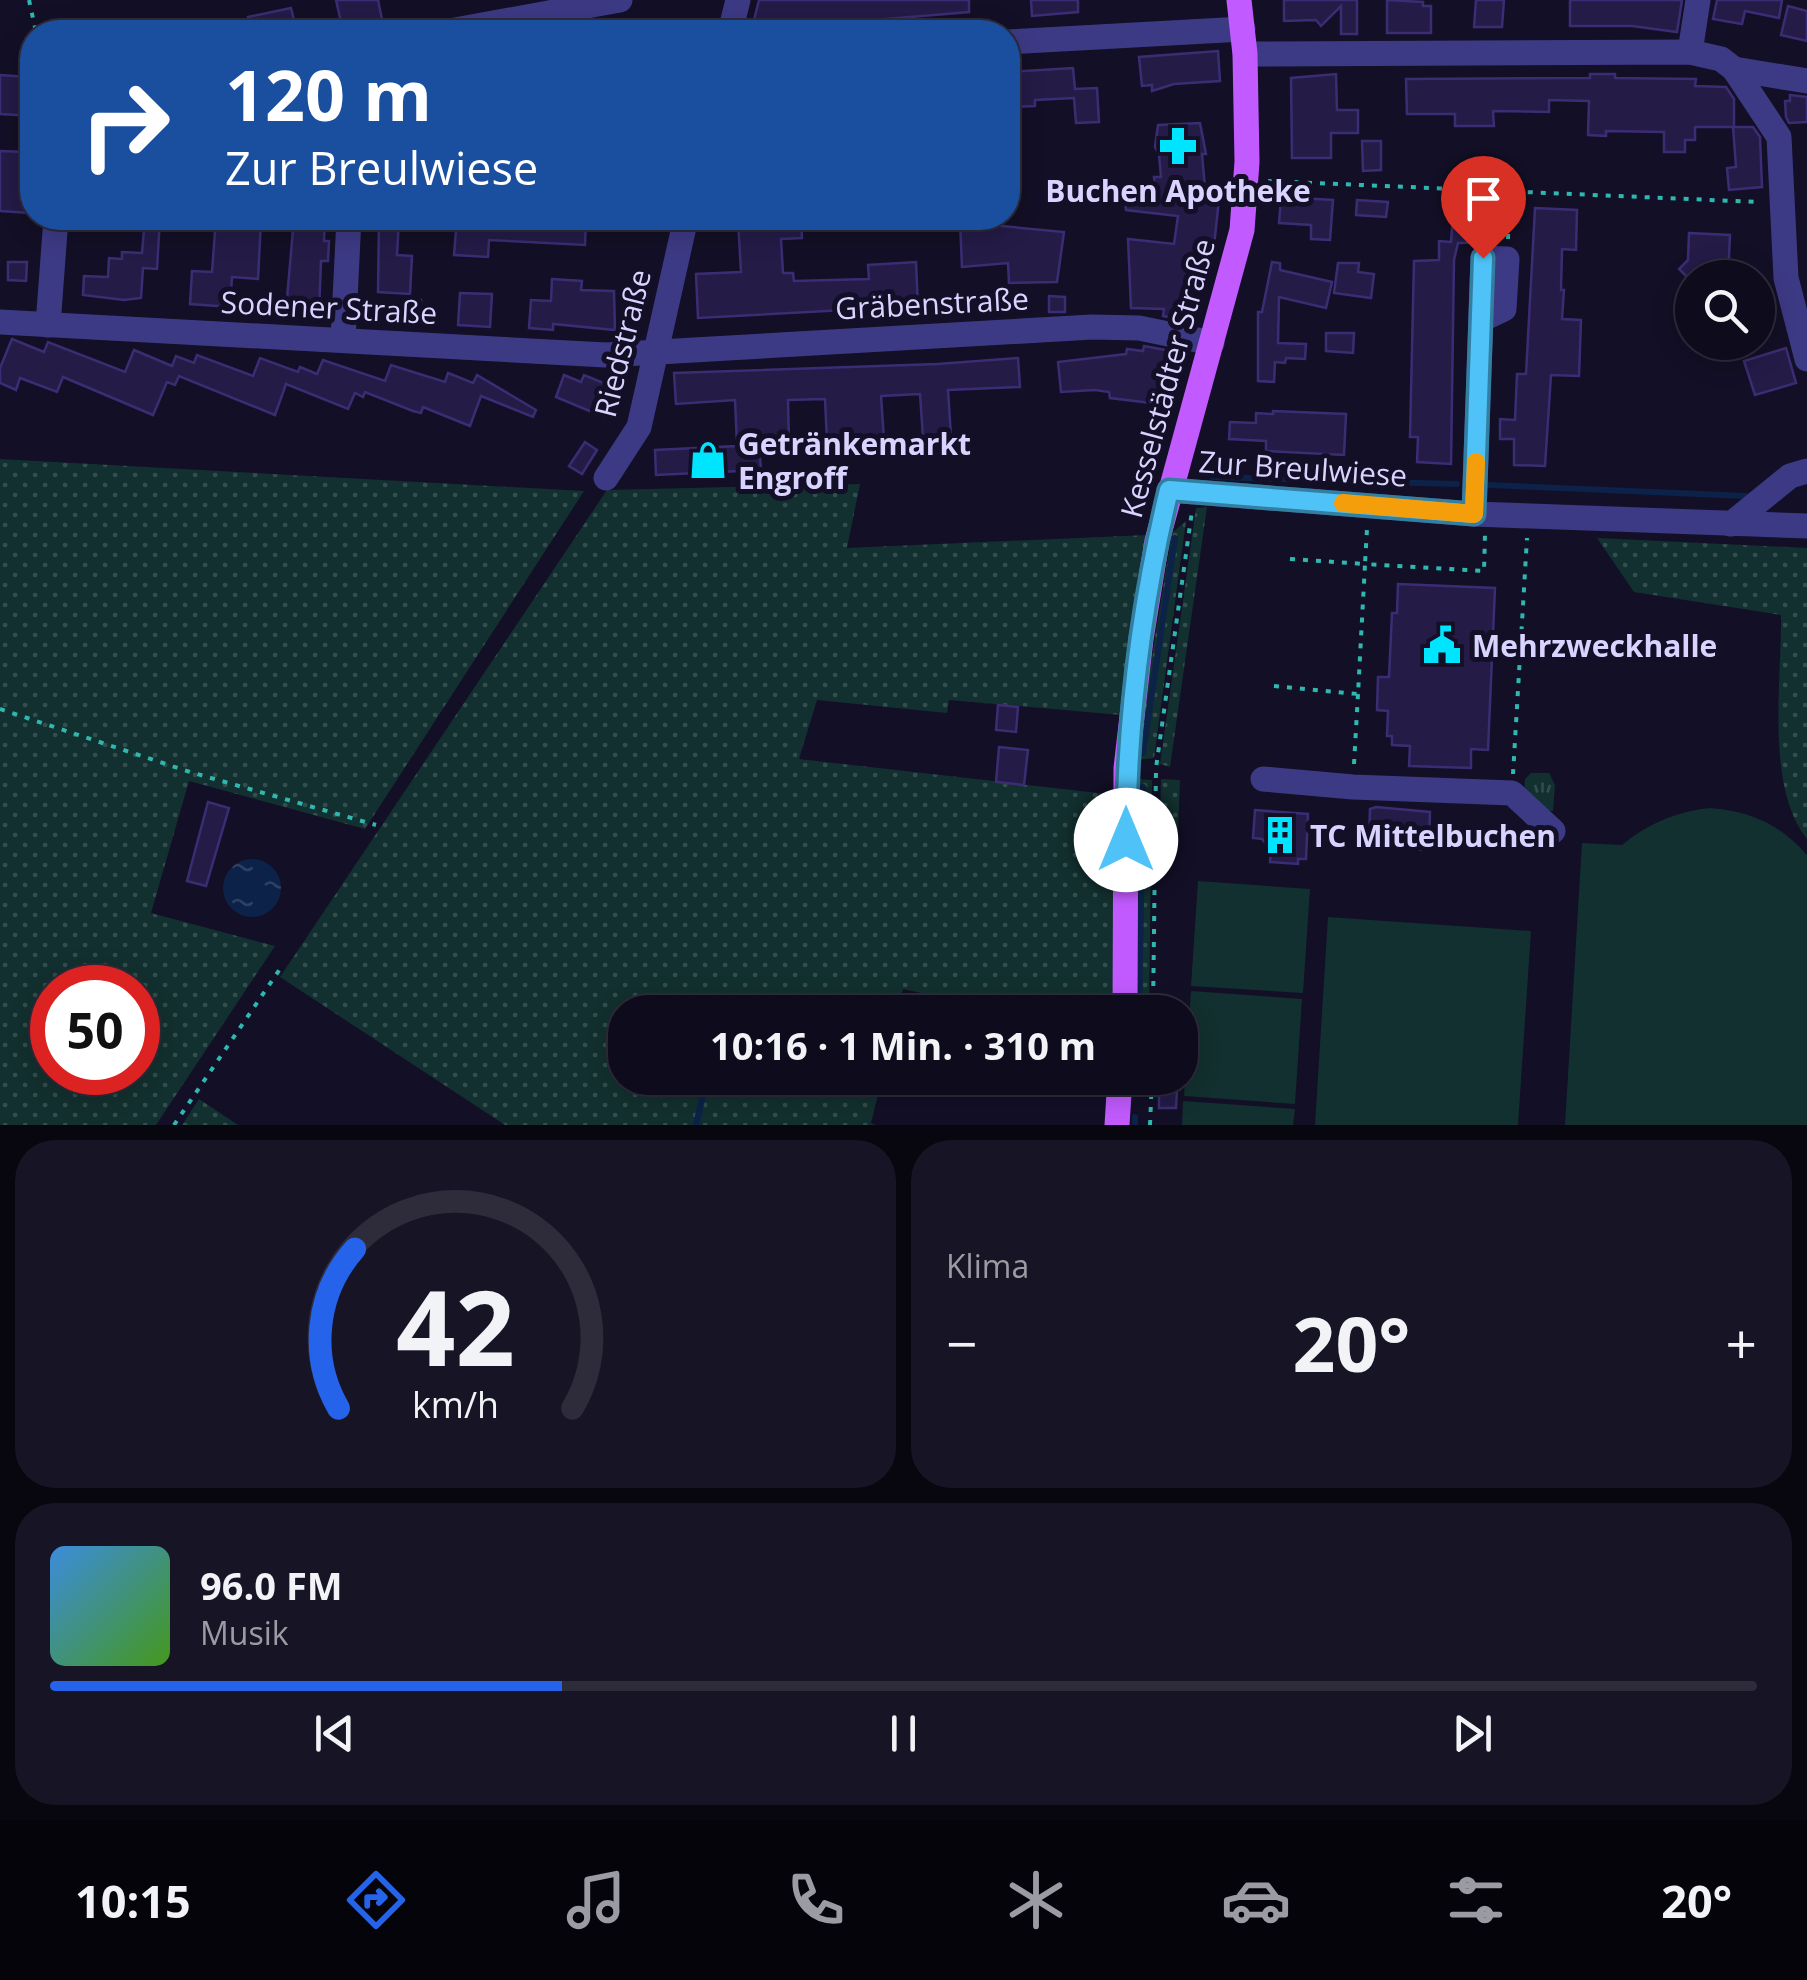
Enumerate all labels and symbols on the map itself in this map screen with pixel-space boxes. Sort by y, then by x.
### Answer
pharmacy icon: Buchen Apotheke [1157,125,1199,167]
pin [1441,156,1526,259]
place label: Buchen Apotheke [1045,170,1311,211]
street label: Kesselstädter Straße [1110,234,1224,522]
street label: Riedstraße [584,265,660,421]
street label: Gräbenstraße [834,277,1030,329]
street label: Sodener Straße [220,281,438,333]
place label: Getränkemarkt Engroff [738,423,971,498]
shop icon: Getränkemarkt Engroff [687,439,729,481]
street label: Zur Breulwiese [1197,440,1409,496]
public building icon: Mehrzweckhalle [1421,624,1463,666]
place label: Mehrzweckhalle [1472,625,1717,666]
position arrow [1074,788,1178,892]
building icon: TC Mittelbuchen [1259,814,1301,856]
place label: TC Mittelbuchen [1310,815,1556,856]
speed limit sign: 50 [30,965,160,1095]

